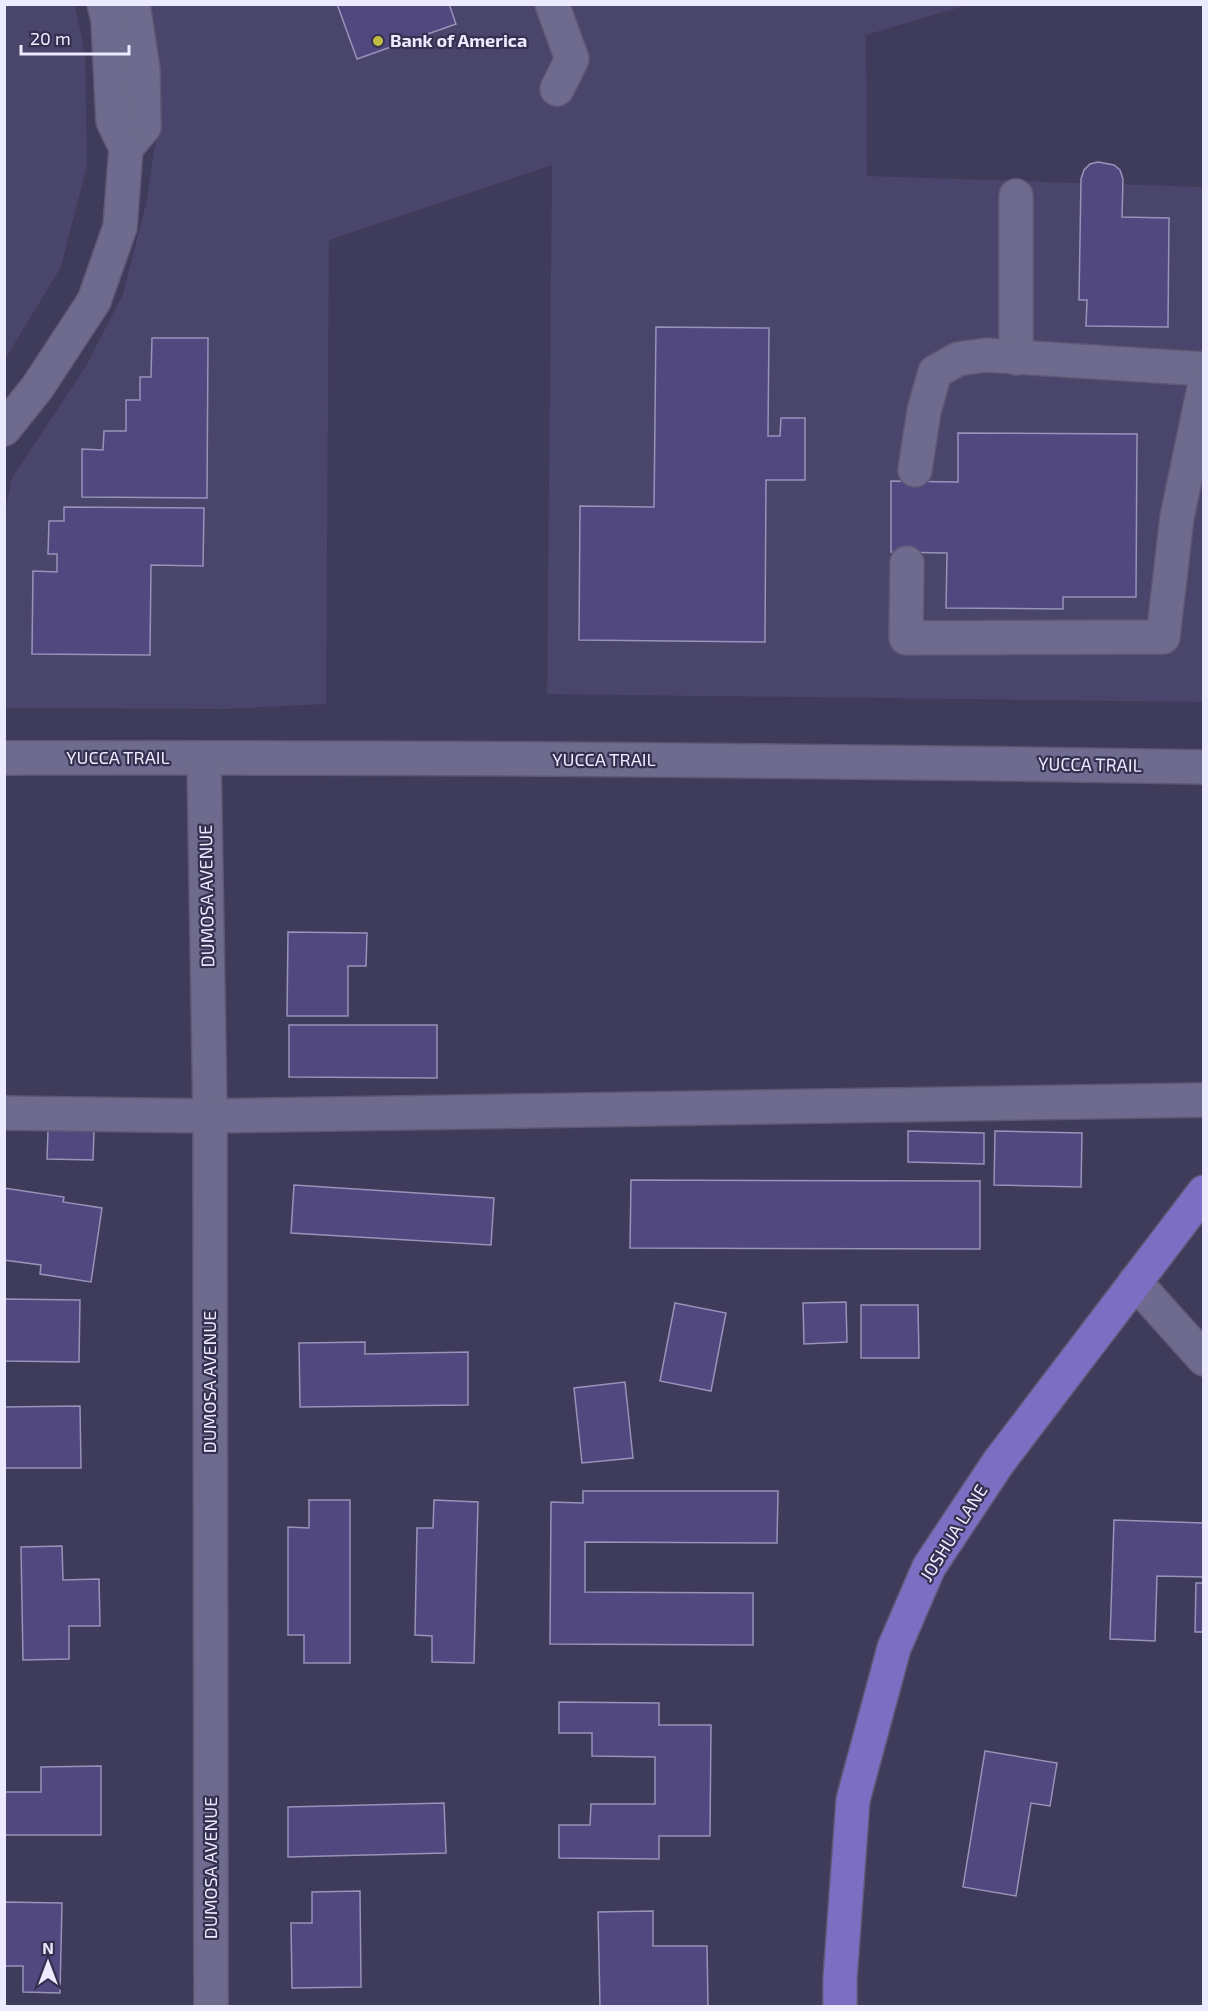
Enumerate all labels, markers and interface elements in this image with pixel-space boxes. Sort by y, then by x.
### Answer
scale bar [21,18,129,56]
text: 20 m [30,27,71,49]
place label: Bank of America [390,29,527,51]
marker: Bank of America [371,34,385,48]
street label: YUCCA TRAIL [66,746,170,768]
street label: YUCCA TRAIL [552,748,656,770]
street label: YUCCA TRAIL [1038,752,1142,776]
street label: DUMOSA AVENUE [194,825,218,967]
street label: DUMOSA AVENUE [198,1311,220,1453]
street label: JOSHUA LANE [915,1480,992,1585]
street label: DUMOSA AVENUE [199,1797,221,1939]
north arrow [18,1933,78,1993]
text: N [42,1938,54,1957]

